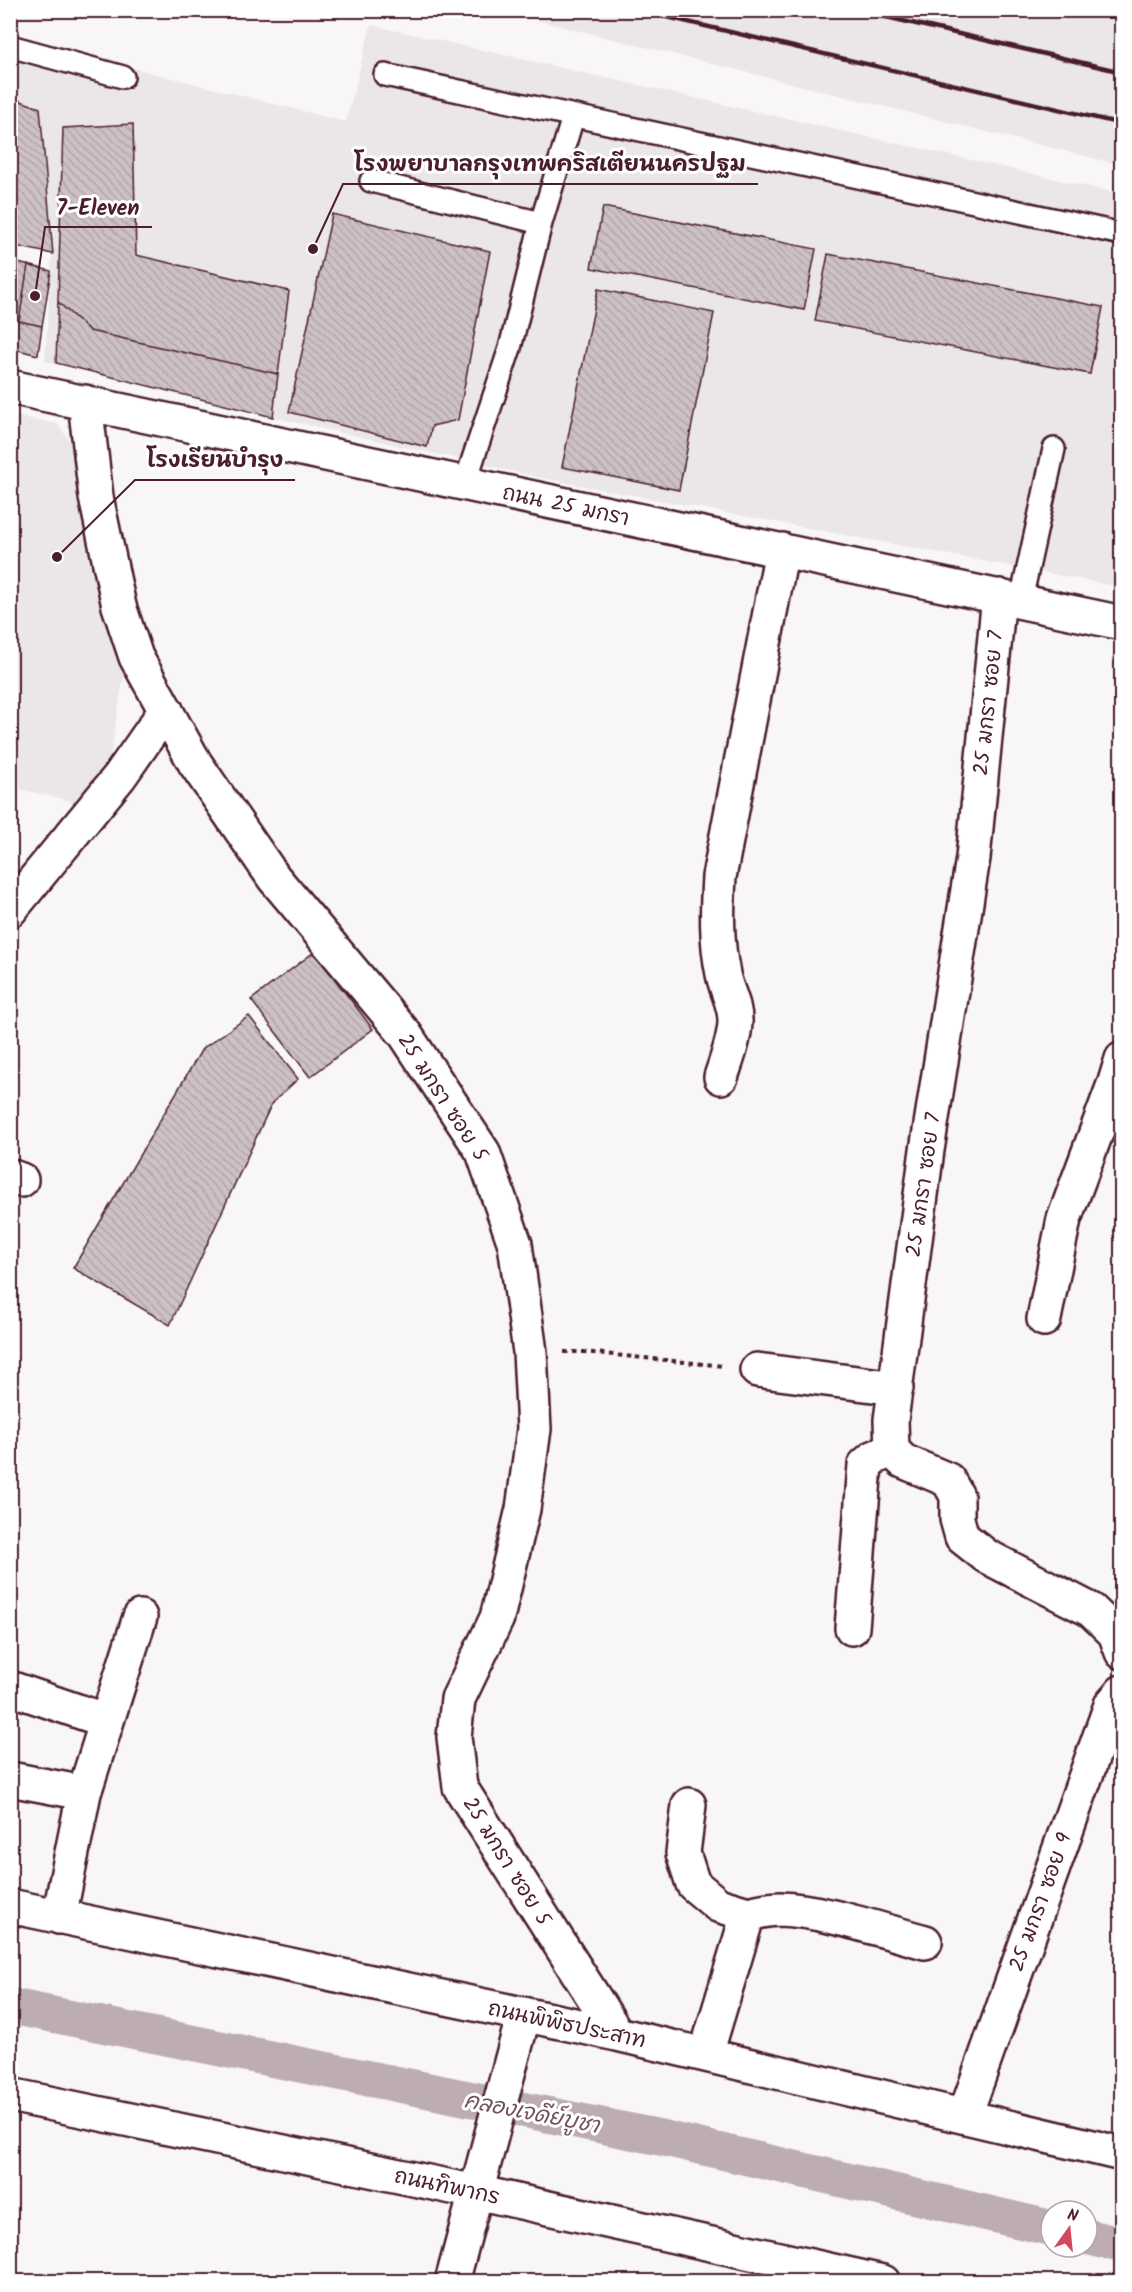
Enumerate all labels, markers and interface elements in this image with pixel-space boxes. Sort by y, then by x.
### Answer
callout: โรงพยาบาลกรุงเทพคริสเตียนนครปฐม [343,144,758,184]
text: โรงพยาบาลกรุงเทพคริสเตียนนครปฐม [353,148,746,183]
callout: 7-Eleven [45,187,152,227]
text: 7-Eleven [57,192,139,227]
callout: โรงเรียนบำรุง [135,440,295,480]
text: โรงเรียนบำรุง [146,444,283,479]
street label: ถนน 25 มกรา [499,477,632,536]
street label: 25 มกรา ซอย 7 [965,628,1014,777]
street label: 25 มกรา ซอย 5 [388,1027,496,1170]
street label: 25 มกรา ซอย 7 [898,1110,951,1259]
street label: 25 มกรา ซอย 5 [453,1791,560,1934]
street label: 25 มกรา ซอย 9 [1001,1828,1082,1977]
street label: ถนนพิพิธประสาท [485,1993,649,2058]
water label: คลองเจดีย์บูชา [461,2084,603,2145]
street label: ถนนทิพากร [391,2160,502,2215]
north arrow [1039,2199,1099,2259]
text: N [1064,2203,1081,2229]

